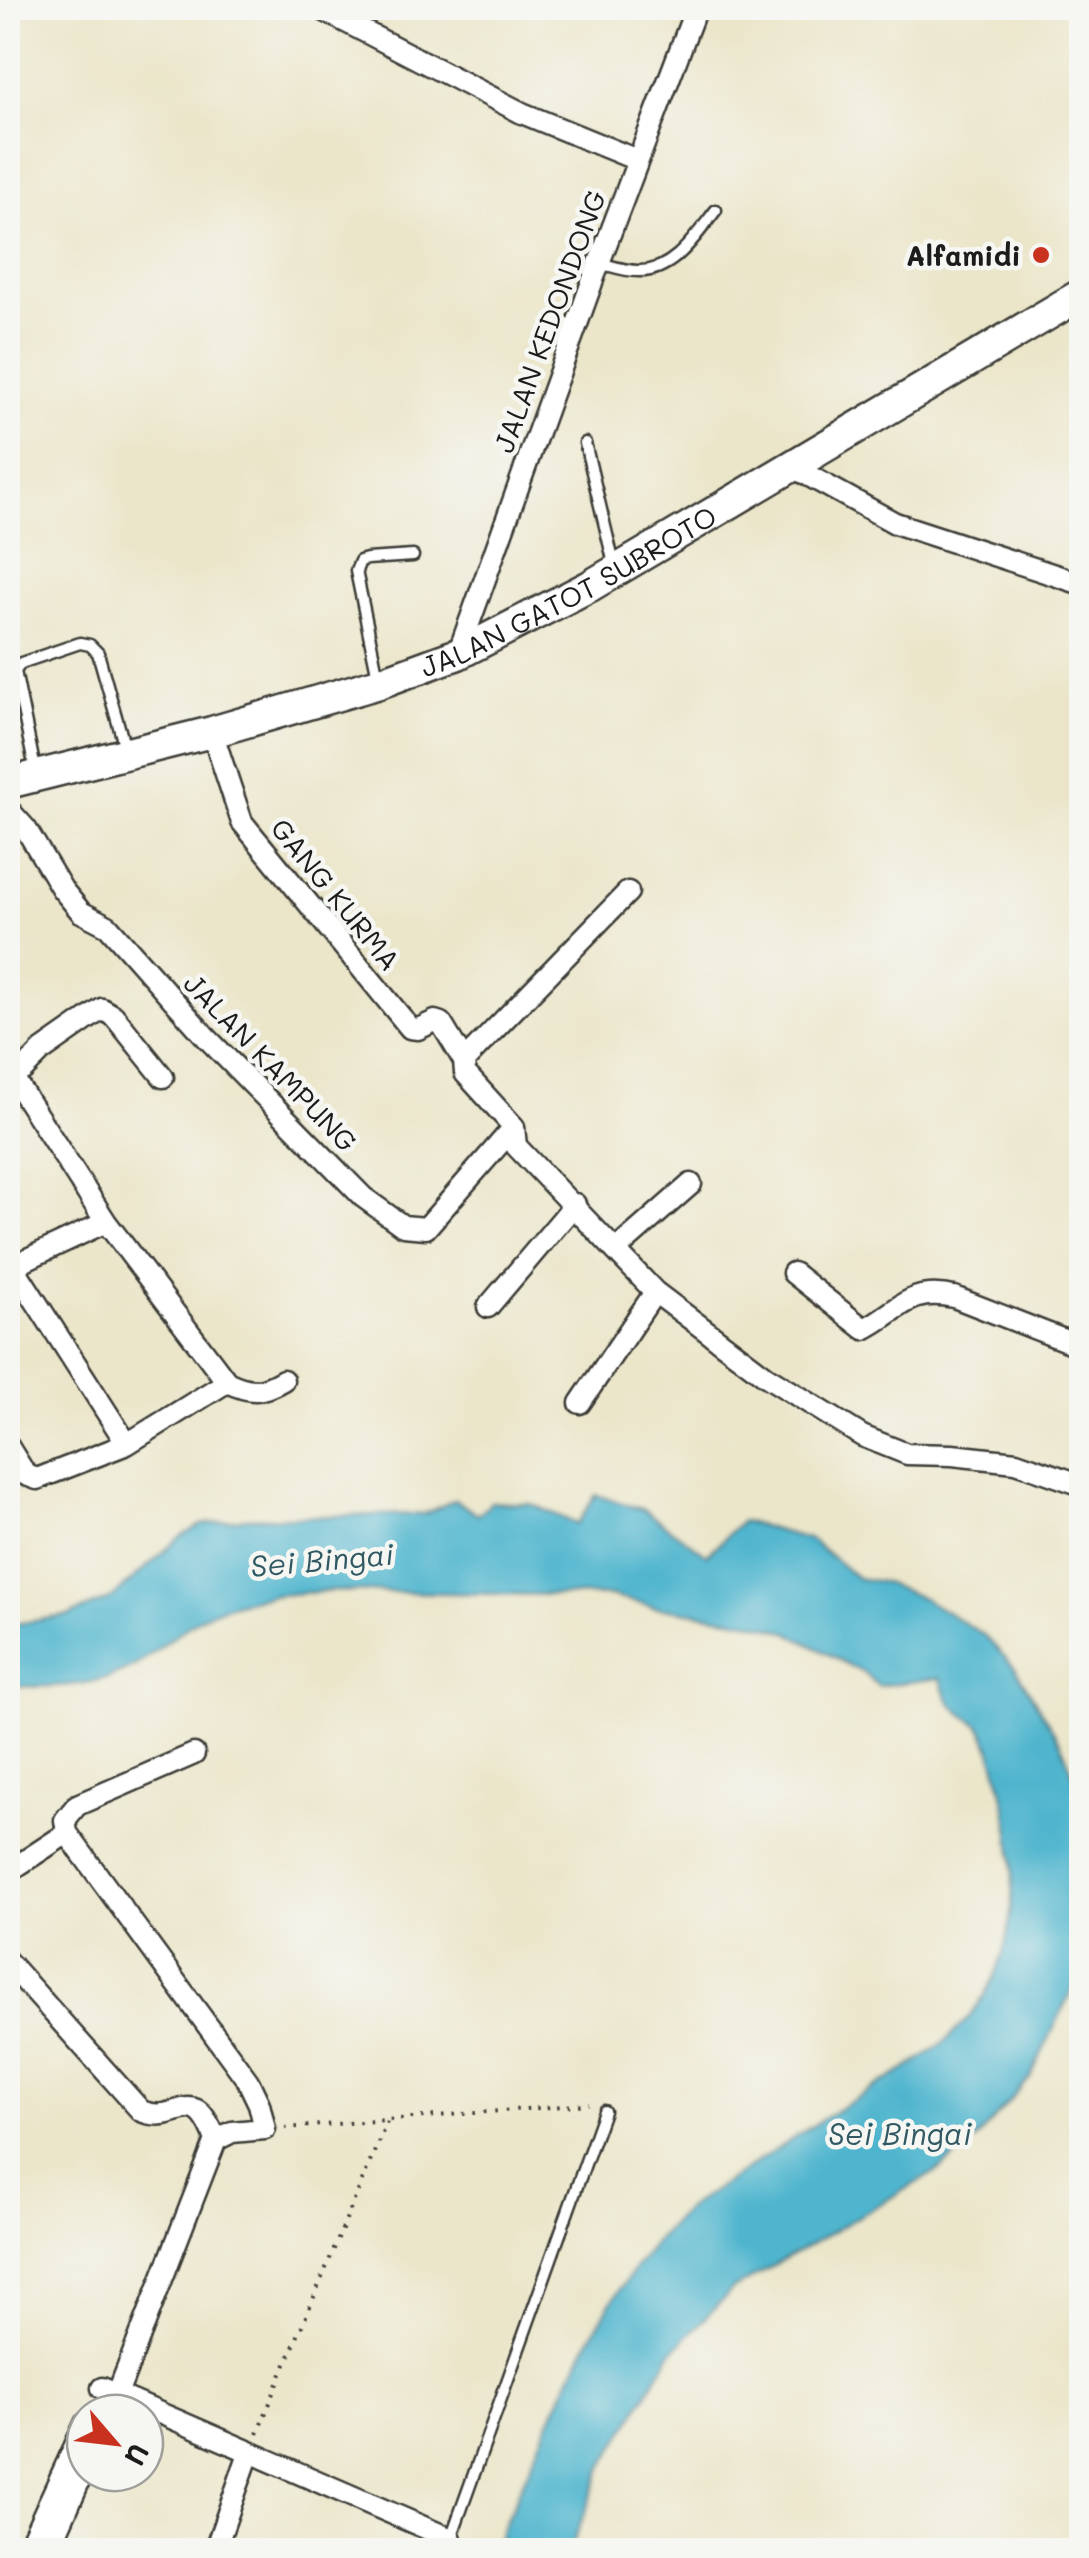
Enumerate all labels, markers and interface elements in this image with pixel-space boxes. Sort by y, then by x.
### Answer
street label: JALAN KEDONDONG [485,185,613,457]
place label: Alfamidi [906,237,1021,273]
marker: Alfamidi [1030,244,1052,266]
street label: JALAN GATOT SUBROTO [415,497,723,684]
street label: GANG KURMA [264,810,408,978]
street label: JALAN KAMPUNG [177,965,365,1159]
water label: Sei Bingai [249,1533,396,1585]
water label: Sei Bingai [828,2113,973,2153]
north arrow [65,2393,165,2493]
text: U [117,2438,158,2472]

